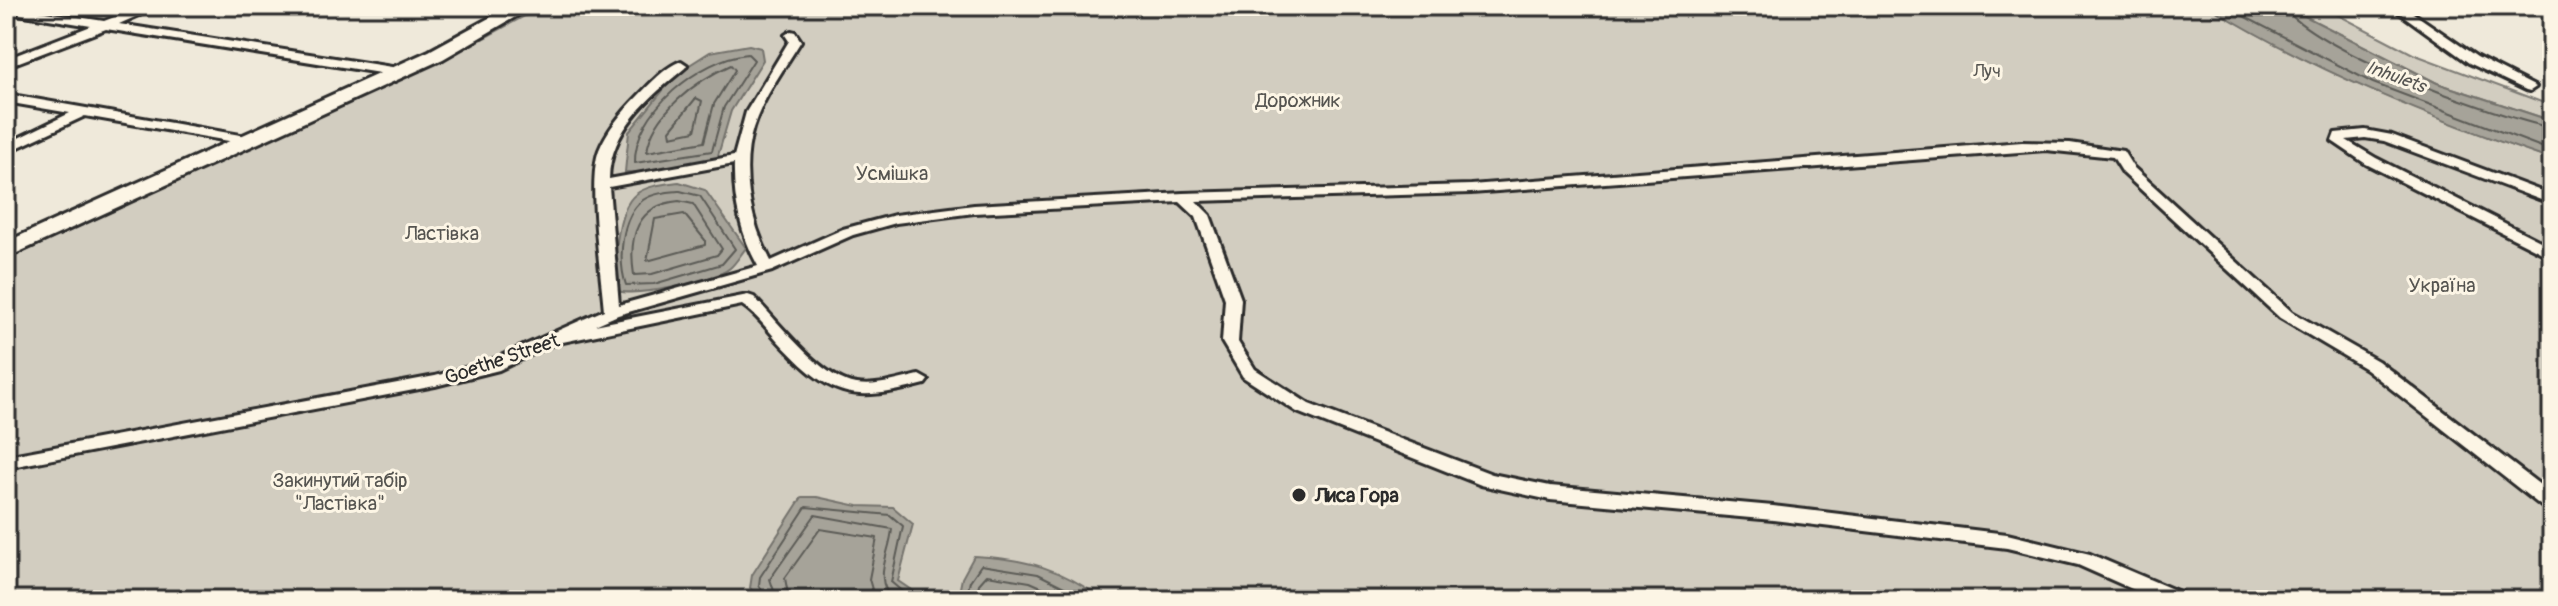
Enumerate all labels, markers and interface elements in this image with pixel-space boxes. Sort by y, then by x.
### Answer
water label: Inhulets [2363,56,2431,99]
park label: Луч [1972,60,2001,83]
park label: Дорожник [1255,88,1340,113]
park label: Усмішка [856,161,928,186]
park label: Ластівка [404,221,479,246]
park label: Україна [2408,273,2476,298]
street label: Goethe Street [441,327,564,390]
park label: Закинутий табір "Ластівка" [272,468,408,516]
place label: Лиса Гора [1314,483,1399,508]
marker: Лиса Гора [1290,486,1308,504]

